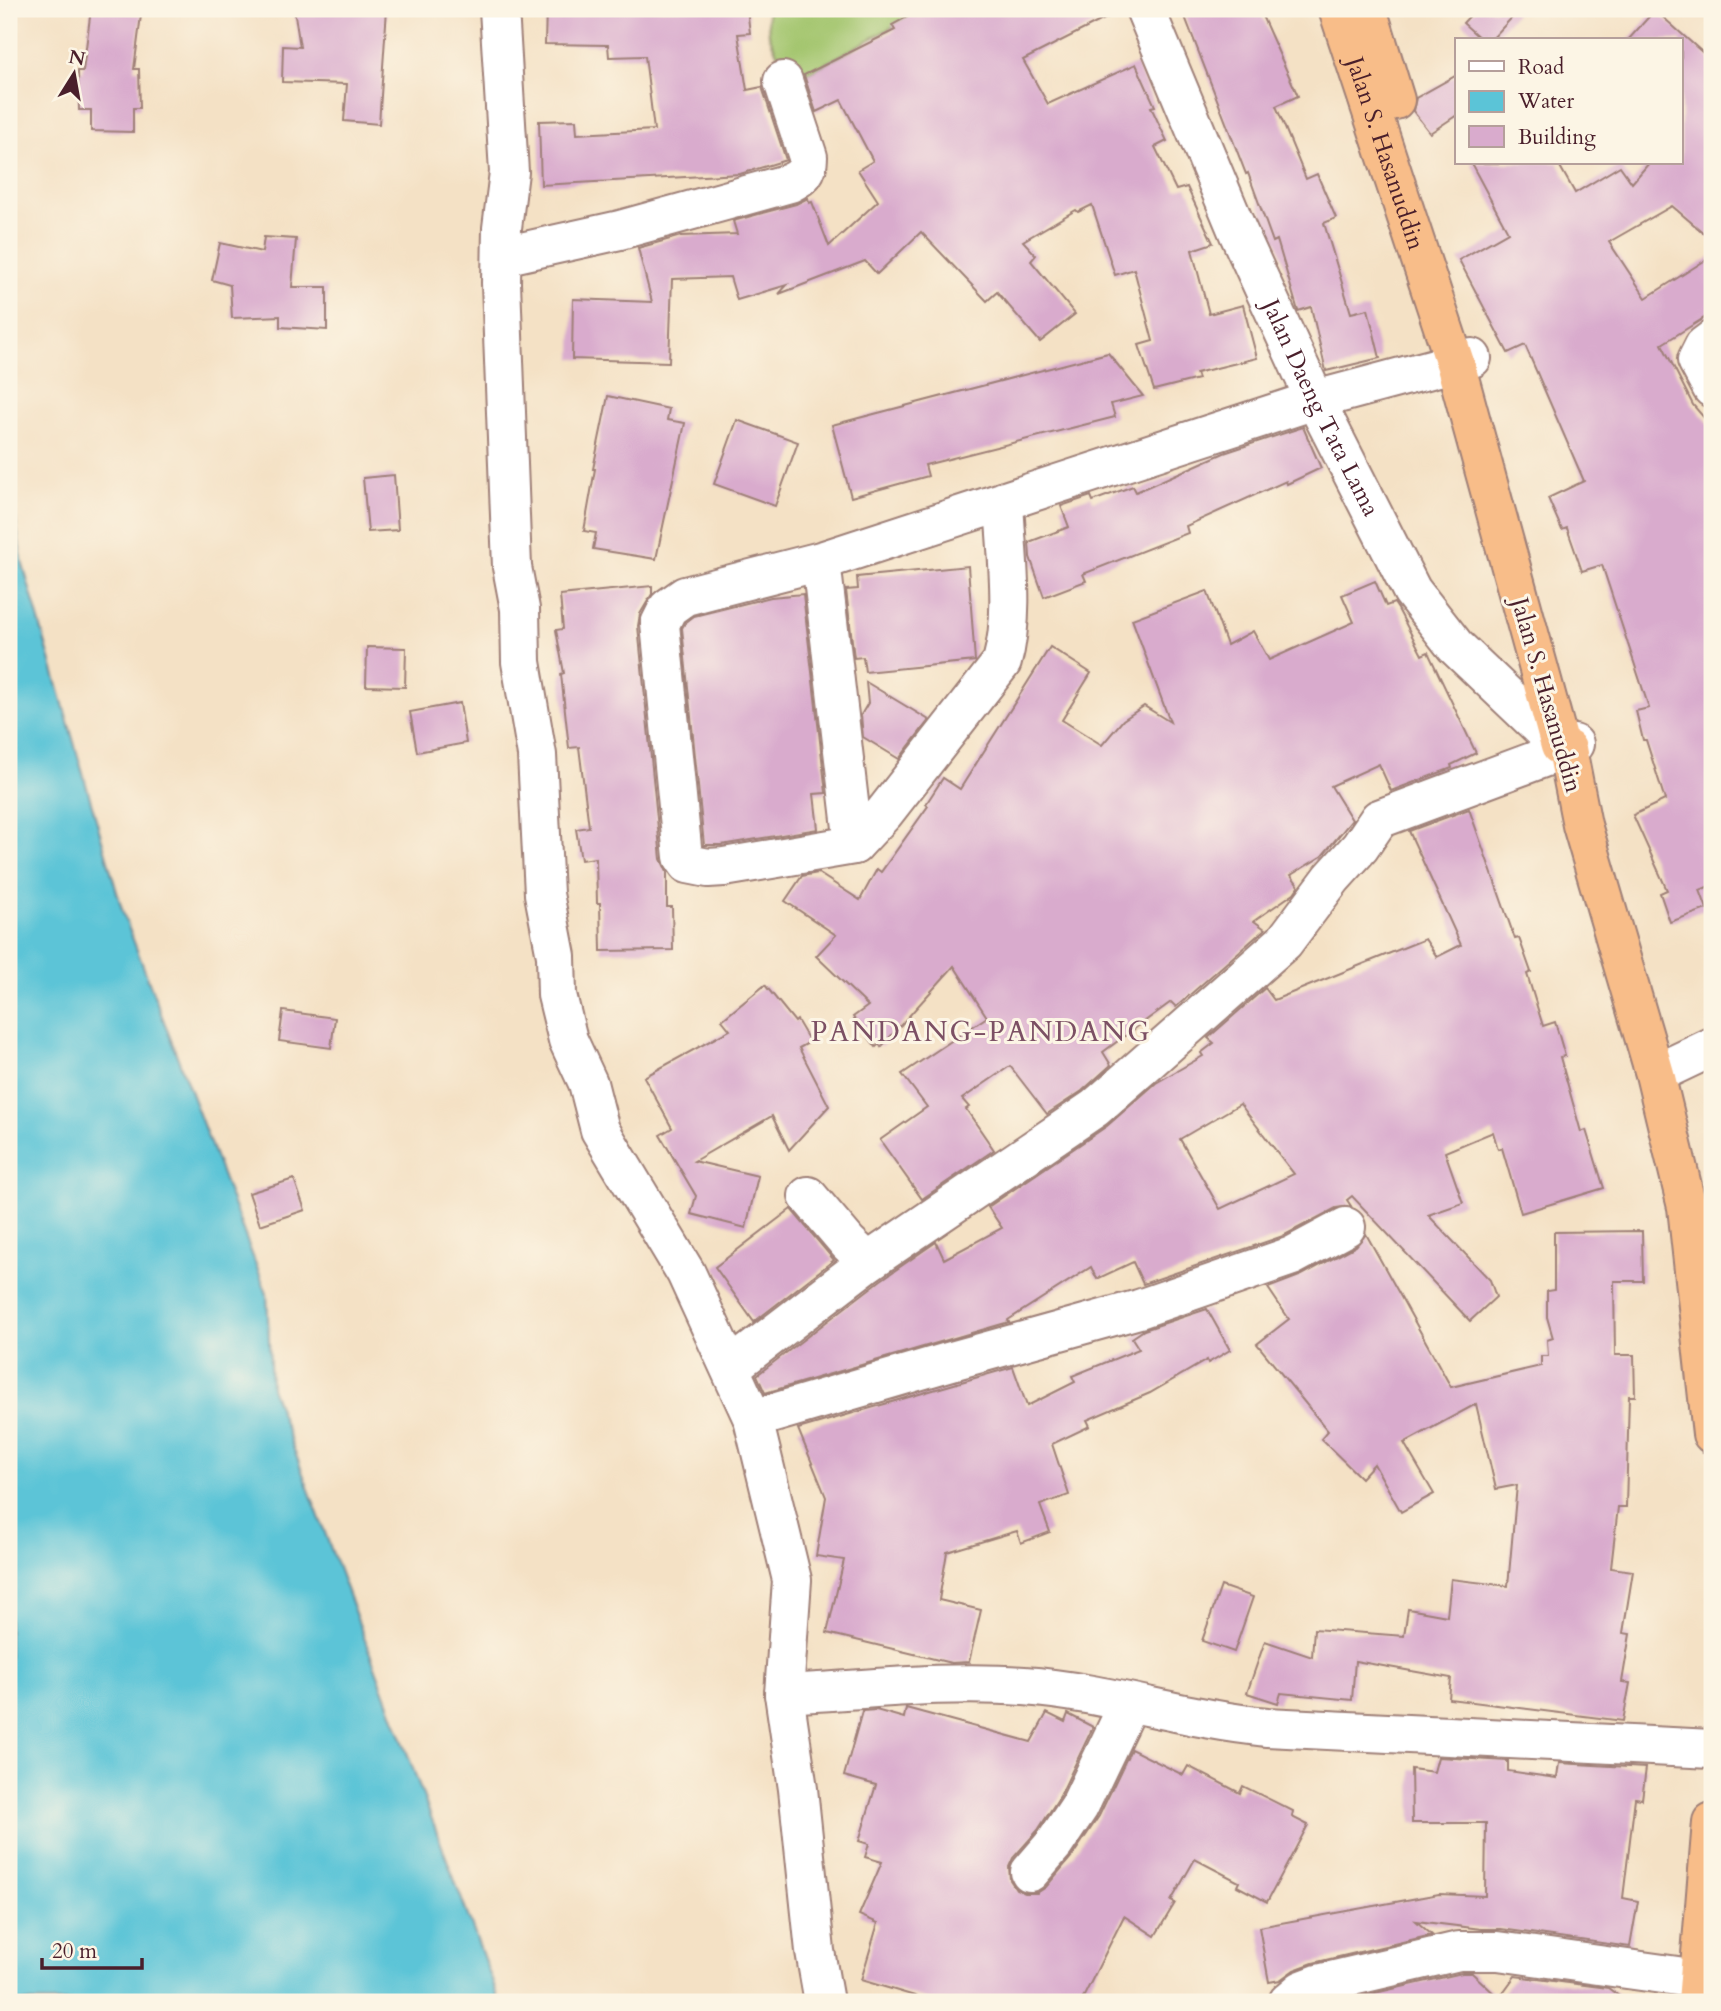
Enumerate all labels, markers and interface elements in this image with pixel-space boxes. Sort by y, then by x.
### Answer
north arrow [38,38,108,108]
legend [1455,38,1682,164]
text: N [66,44,88,73]
street label: Jalan S. Hasanuddin [1337,50,1433,255]
text: Road [1518,53,1564,82]
text: Water [1517,87,1574,116]
text: Building [1518,123,1596,152]
street label: Jalan Daeng Tata Lama [1253,291,1388,523]
street label: Jalan S. Hasanuddin [1502,591,1590,797]
district label: PANDANG-PANDANG [811,1013,1151,1051]
scale bar [42,1927,142,1971]
text: 20 m [52,1937,97,1966]

